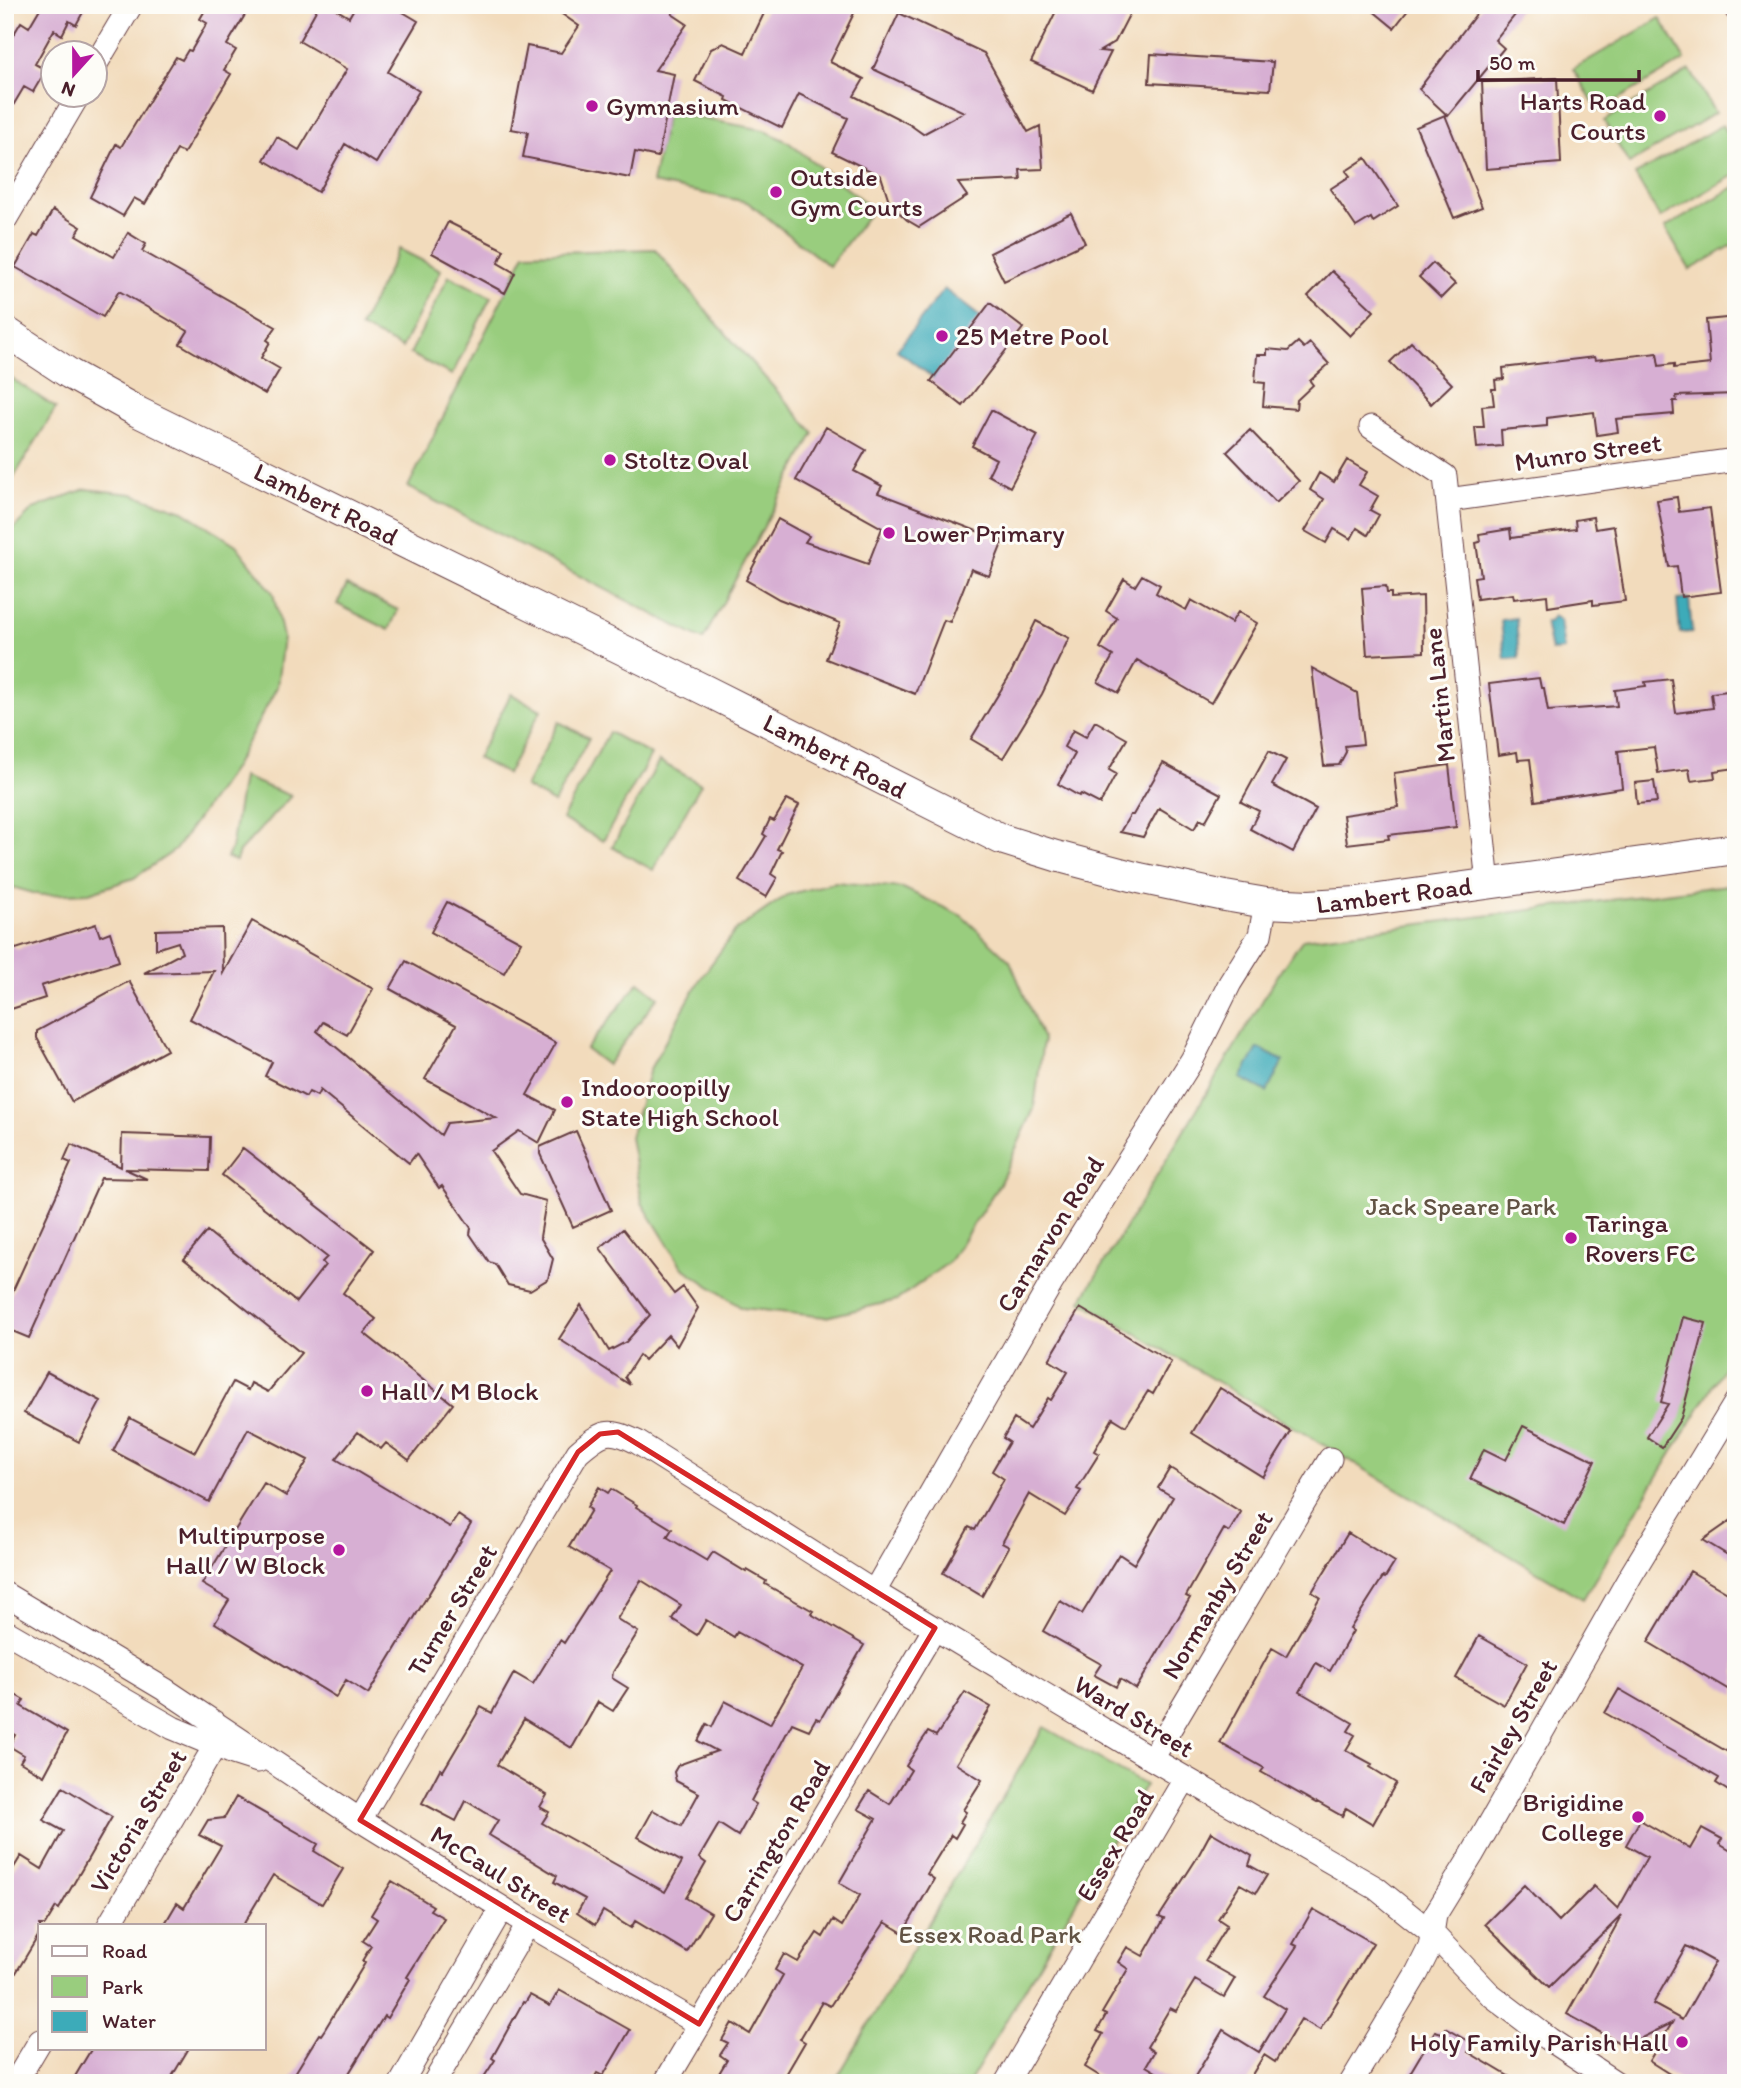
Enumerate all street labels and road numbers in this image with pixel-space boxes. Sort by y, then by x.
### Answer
street label: Munro Street [1513,426,1664,478]
street label: Lambert Road [249,455,404,553]
street label: Martin Lane [1416,626,1462,764]
street label: Lambert Road [758,706,912,806]
street label: Lambert Road [1314,870,1474,920]
street label: Carnarvon Road [989,1150,1111,1318]
street label: Normanby Street [1154,1505,1280,1685]
street label: Turner Street [400,1538,504,1682]
street label: Fairley Street [1462,1653,1564,1799]
street label: Ward Street [1068,1668,1200,1764]
street label: Victoria Street [82,1743,194,1899]
street label: Carrington Road [715,1753,838,1928]
street label: Essex Road [1069,1782,1161,1907]
street label: McCaul Street [425,1818,577,1930]

